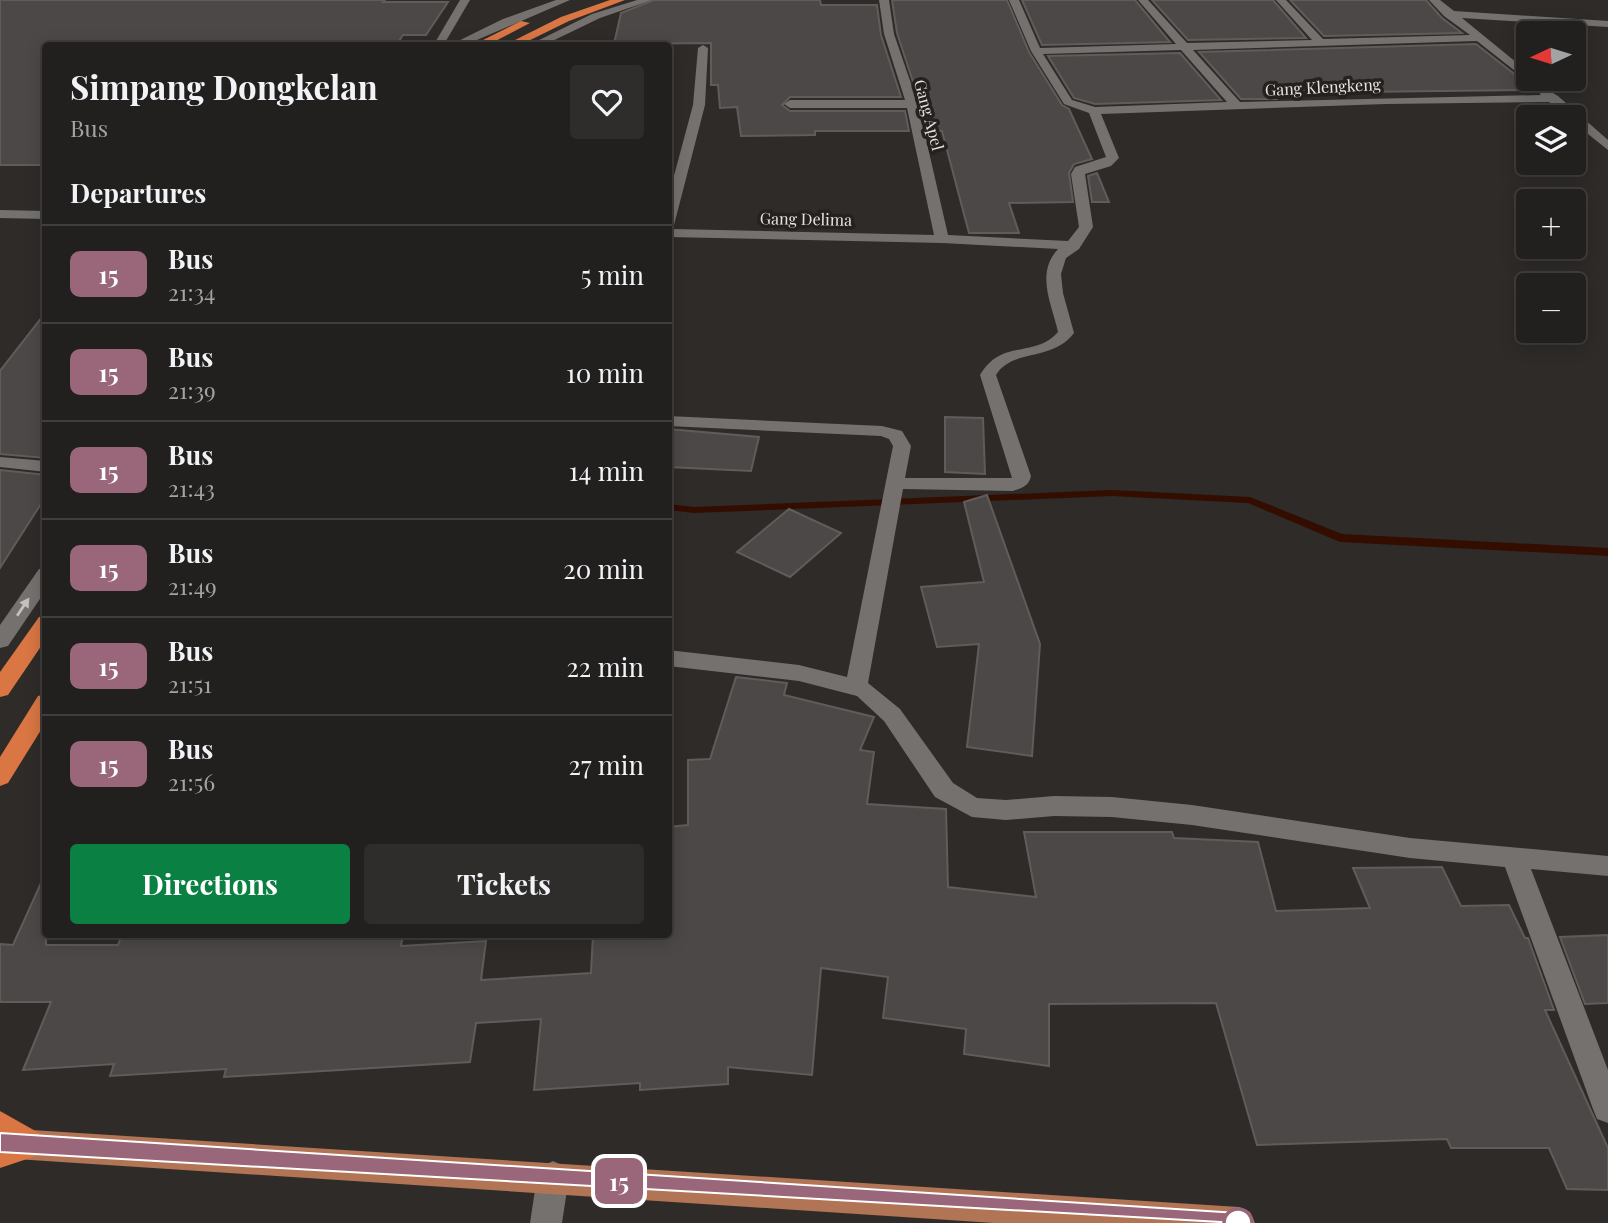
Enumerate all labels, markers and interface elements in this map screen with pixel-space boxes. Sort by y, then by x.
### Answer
north arrow [1516,21,1586,91]
map controls [1516,21,1586,343]
text: Simpang Dongkelan [70,64,378,108]
button: heart [570,65,644,139]
street label: Gang Klengkeng [1264,73,1382,100]
street label: Gang Apel [910,77,949,153]
button: layers [1516,105,1586,175]
text: Bus [70,112,108,143]
text: Departures [70,175,206,210]
button: + [1516,189,1586,259]
street label: Gang Delima [760,207,852,230]
text: Bus [168,241,213,276]
text: 5 min [581,257,644,292]
text: 15 [99,258,118,290]
button: − [1516,273,1586,343]
text: 21:34 [168,276,215,307]
text: Bus [168,339,213,374]
text: 10 min [566,355,644,390]
text: 15 [99,356,118,388]
text: 21:39 [168,374,216,405]
text: Bus [168,437,213,472]
text: 14 min [569,453,644,488]
text: 15 [99,454,118,486]
text: 21:43 [168,472,215,503]
text: Bus [168,535,213,570]
text: 20 min [563,551,644,586]
text: 15 [99,552,118,584]
text: 21:49 [168,570,217,601]
one-way arrow [16,598,29,617]
text: Bus [168,633,213,668]
text: 22 min [566,649,644,684]
text: 15 [99,650,118,682]
text: 21:51 [168,668,212,699]
text: Bus [168,731,213,766]
text: 27 min [569,747,644,782]
text: 15 [99,748,118,780]
text: 21:56 [168,766,215,797]
button: Directions [70,844,350,924]
button: Tickets [364,844,644,924]
line badge: 15 [588,1158,650,1204]
text: 15 [609,1165,629,1197]
unlabelled marker [1223,1208,1253,1223]

